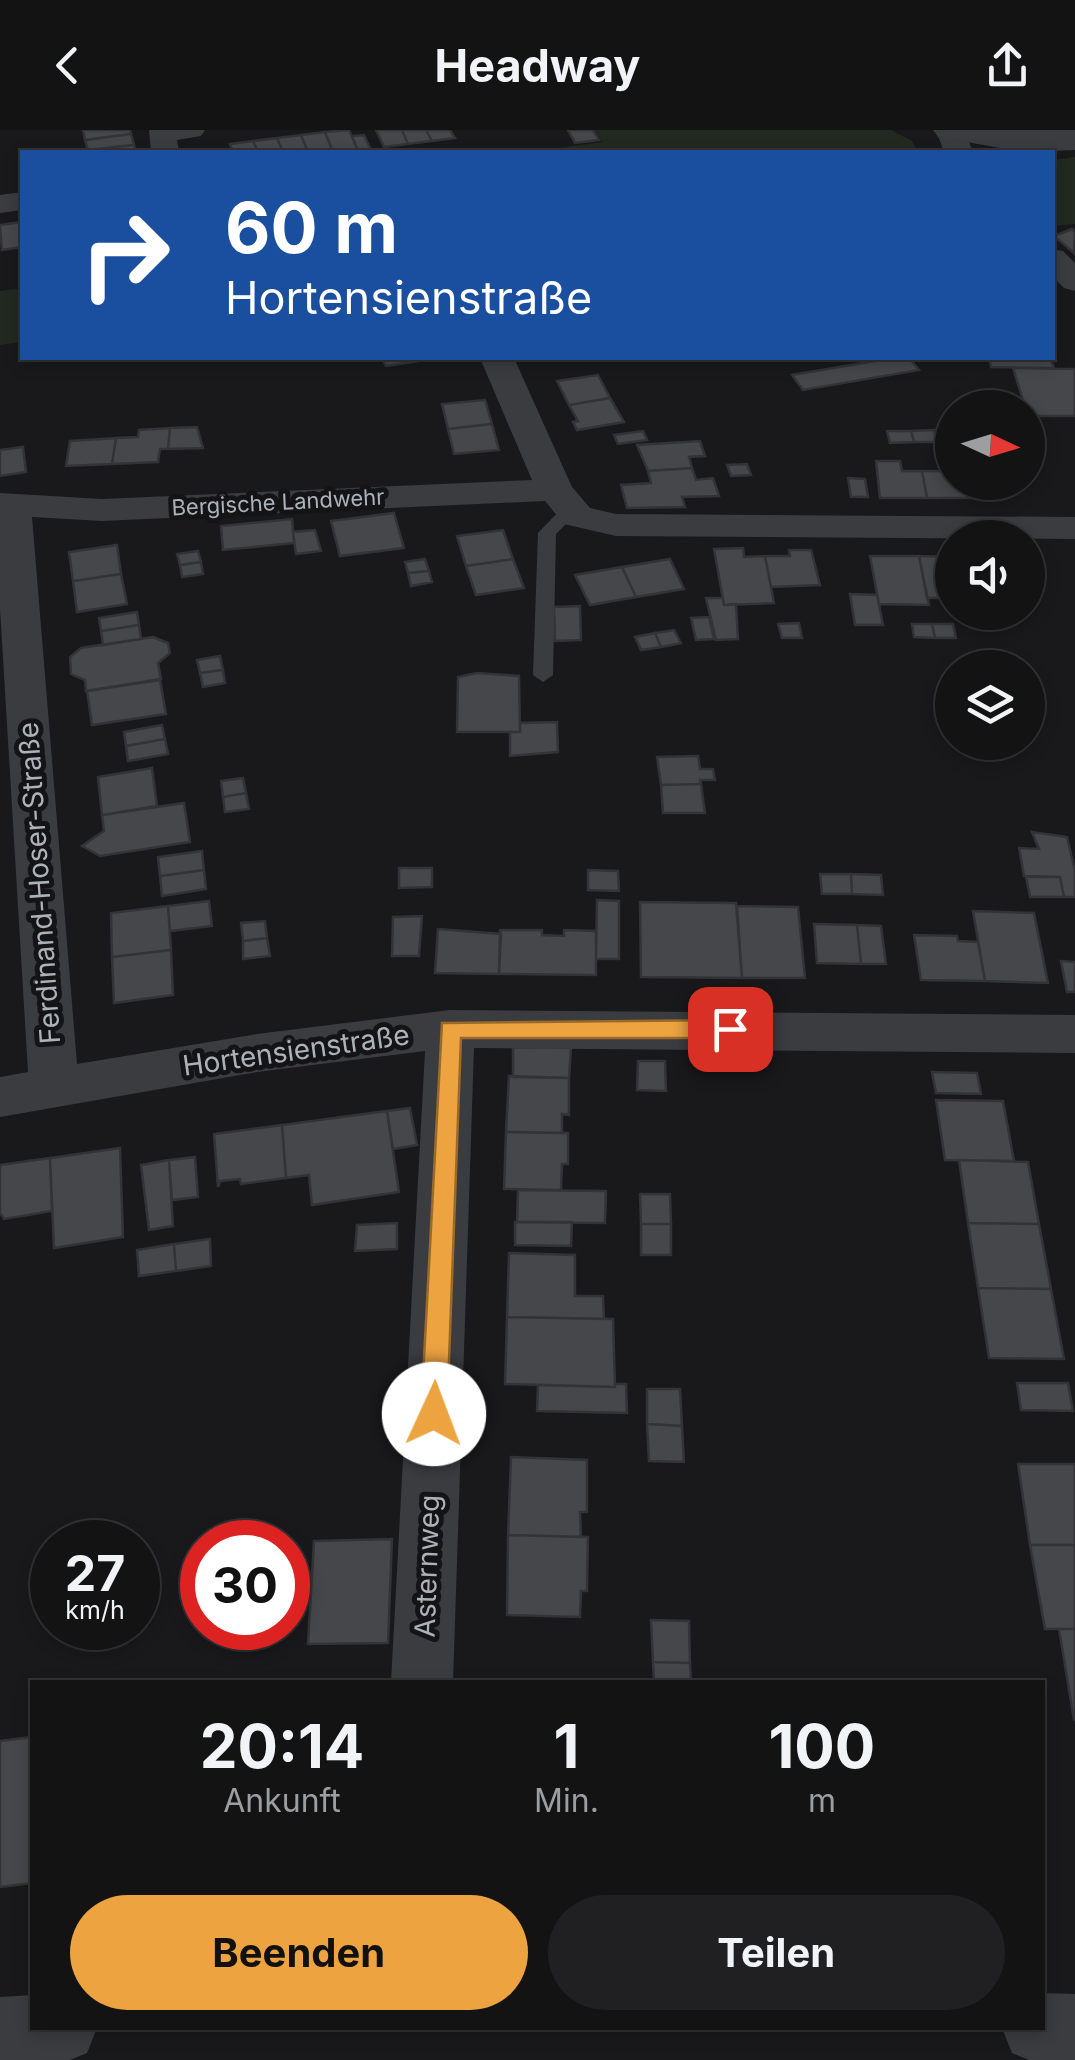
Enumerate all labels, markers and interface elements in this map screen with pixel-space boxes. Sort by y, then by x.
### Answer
icon: back [40,38,95,93]
text: Headway [435,38,640,93]
icon: share [980,38,1035,93]
text: 60 m [225,185,398,270]
icon: right [60,190,190,320]
text: Hortensienstraße [225,270,592,325]
north arrow [935,390,1045,500]
map controls [935,390,1045,760]
street label: Bergische Landwehr [171,483,385,521]
button: sound [935,520,1045,630]
button: layers [935,650,1045,760]
street label: Ferdinand-Hoser-Straße [11,721,67,1045]
pin [688,987,773,1072]
icon: arrive [703,1002,758,1057]
street label: Hortensienstraße [180,1017,412,1083]
position arrow [382,1362,486,1466]
street label: Asternweg [408,1494,446,1638]
speed limit sign: 30 [180,1520,310,1650]
text: 27 [65,1543,125,1603]
text: km/h [65,1595,125,1625]
text: 20:14 [200,1710,364,1782]
text: 1 [554,1710,579,1782]
text: 100 [769,1710,875,1782]
text: Ankunft [223,1781,341,1820]
text: Min. [534,1781,599,1820]
text: m [808,1781,836,1820]
button: Beenden [70,1895,528,2010]
button: Teilen [548,1895,1005,2010]

